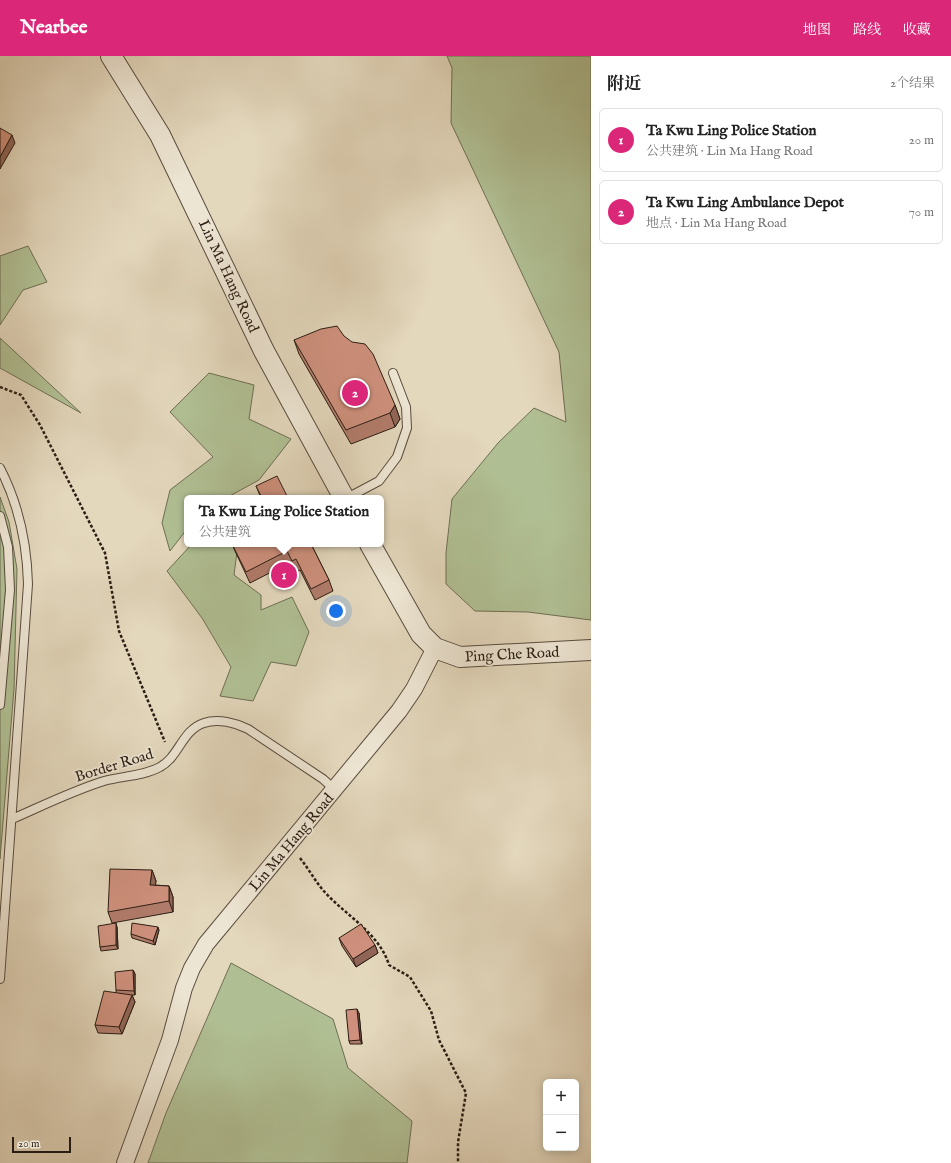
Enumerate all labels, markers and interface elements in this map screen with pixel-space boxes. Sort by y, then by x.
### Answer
text: Nearbee [20,16,87,40]
text: 地图 [803,21,831,39]
text: 路线 [853,21,881,39]
text: 收藏 [903,21,931,39]
text: 附近 [607,74,641,95]
text: 2个结果 [890,75,935,92]
text: Ta Kwu Ling Police Station [646,121,817,140]
text: 1 [619,132,623,149]
text: 20 m [909,132,934,149]
text: 公共建筑 · Lin Ma Hang Road [646,143,813,160]
text: Ta Kwu Ling Ambulance Depot [646,193,844,212]
text: 2 [618,204,624,221]
text: 70 m [909,204,934,221]
text: 地点 · Lin Ma Hang Road [646,215,787,232]
street label: Lin Ma Hang Road [194,217,263,337]
pin: 2 [342,378,368,408]
popup [184,495,384,547]
text: Ta Kwu Ling Police Station [199,502,369,521]
text: 公共建筑 [199,524,251,541]
pin: 1 [271,560,297,590]
your location [326,601,346,621]
street label: Ping Che Road [464,642,561,666]
street label: Border Road [73,744,157,786]
street label: Lin Ma Hang Road [245,789,339,895]
map controls [543,1079,579,1151]
button: + [543,1079,579,1115]
button: − [543,1115,579,1151]
scale bar [12,1135,71,1154]
text: 20 m [18,1137,39,1151]

